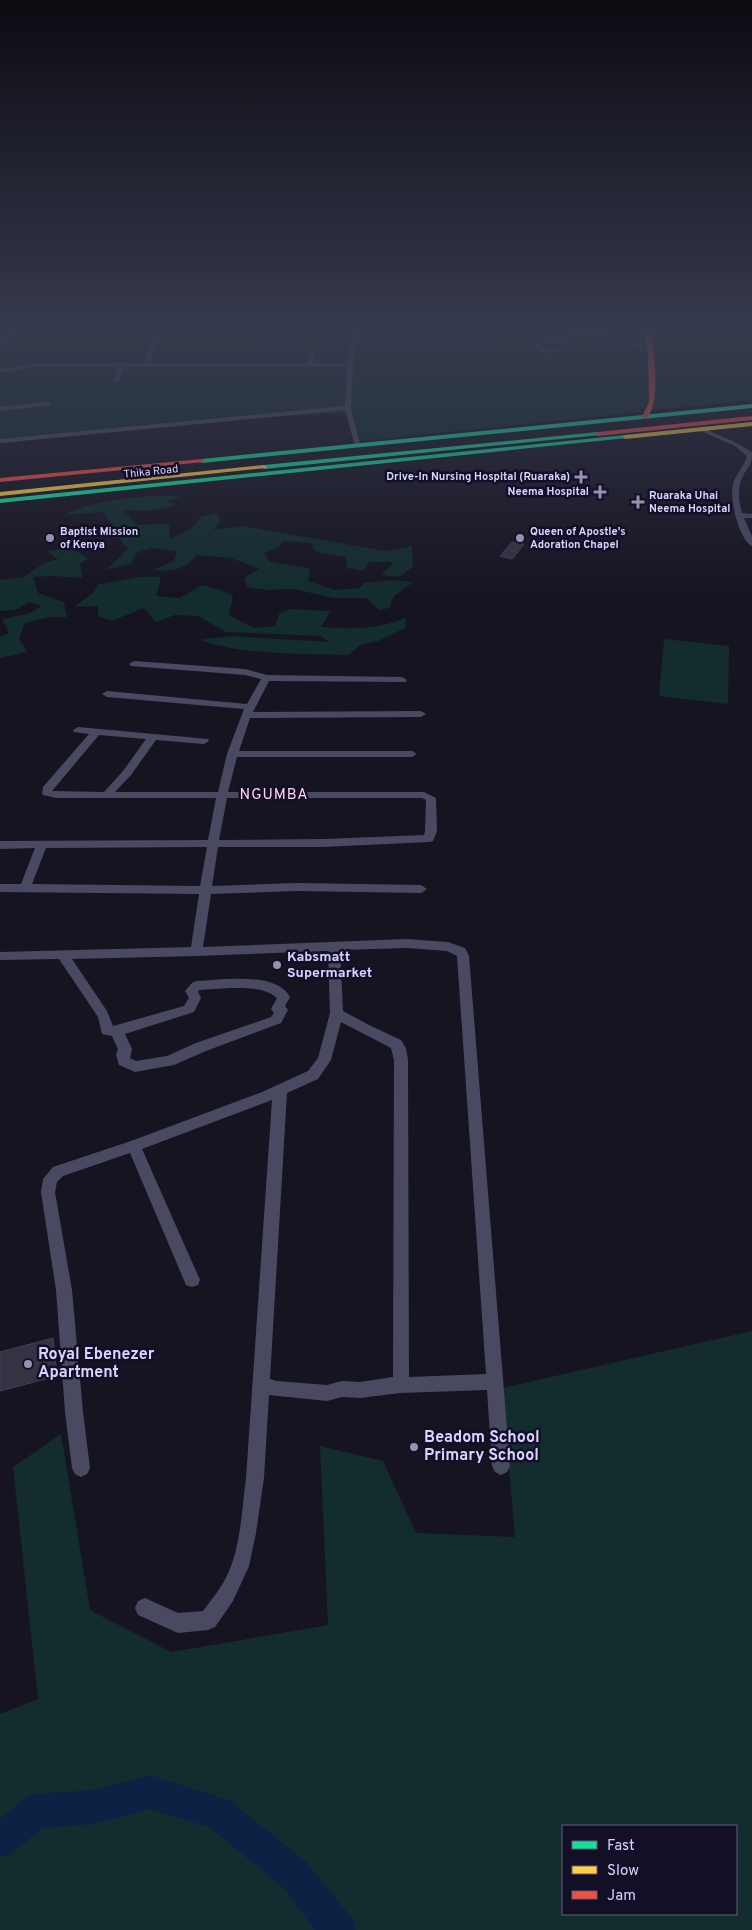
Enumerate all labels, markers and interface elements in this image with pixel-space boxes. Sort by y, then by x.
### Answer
street label: Thika Road [123,462,179,482]
place label: Drive-In Nursing Hospital (Ruaraka) [386,470,570,484]
marker: Drive-In Nursing Hospital (Ruaraka) [574,470,588,484]
place label: Neema Hospital [508,485,589,499]
marker: Neema Hospital [593,485,607,499]
place label: Ruaraka Uhai Neema Hospital [649,489,730,516]
marker: Ruaraka Uhai Neema Hospital [631,495,645,509]
place label: Baptist Mission of Kenya [60,525,138,552]
place label: Queen of Apostle's Adoration Chapel [530,525,626,552]
marker: Baptist Mission of Kenya [44,532,56,544]
marker: Queen of Apostle's Adoration Chapel [514,532,526,544]
district label: NGUMBA [240,786,308,805]
place label: Kabsmatt Supermarket [287,949,372,982]
marker: Kabsmatt Supermarket [271,959,283,971]
place label: Royal Ebenezer Apartment [38,1345,155,1383]
marker: Royal Ebenezer Apartment [22,1358,34,1370]
place label: Beadom School Primary School [424,1428,540,1466]
marker: Beadom School Primary School [408,1441,420,1453]
legend [562,1825,737,1915]
text: Fast [607,1837,635,1856]
text: Slow [607,1862,639,1881]
text: Jam [607,1887,636,1906]

